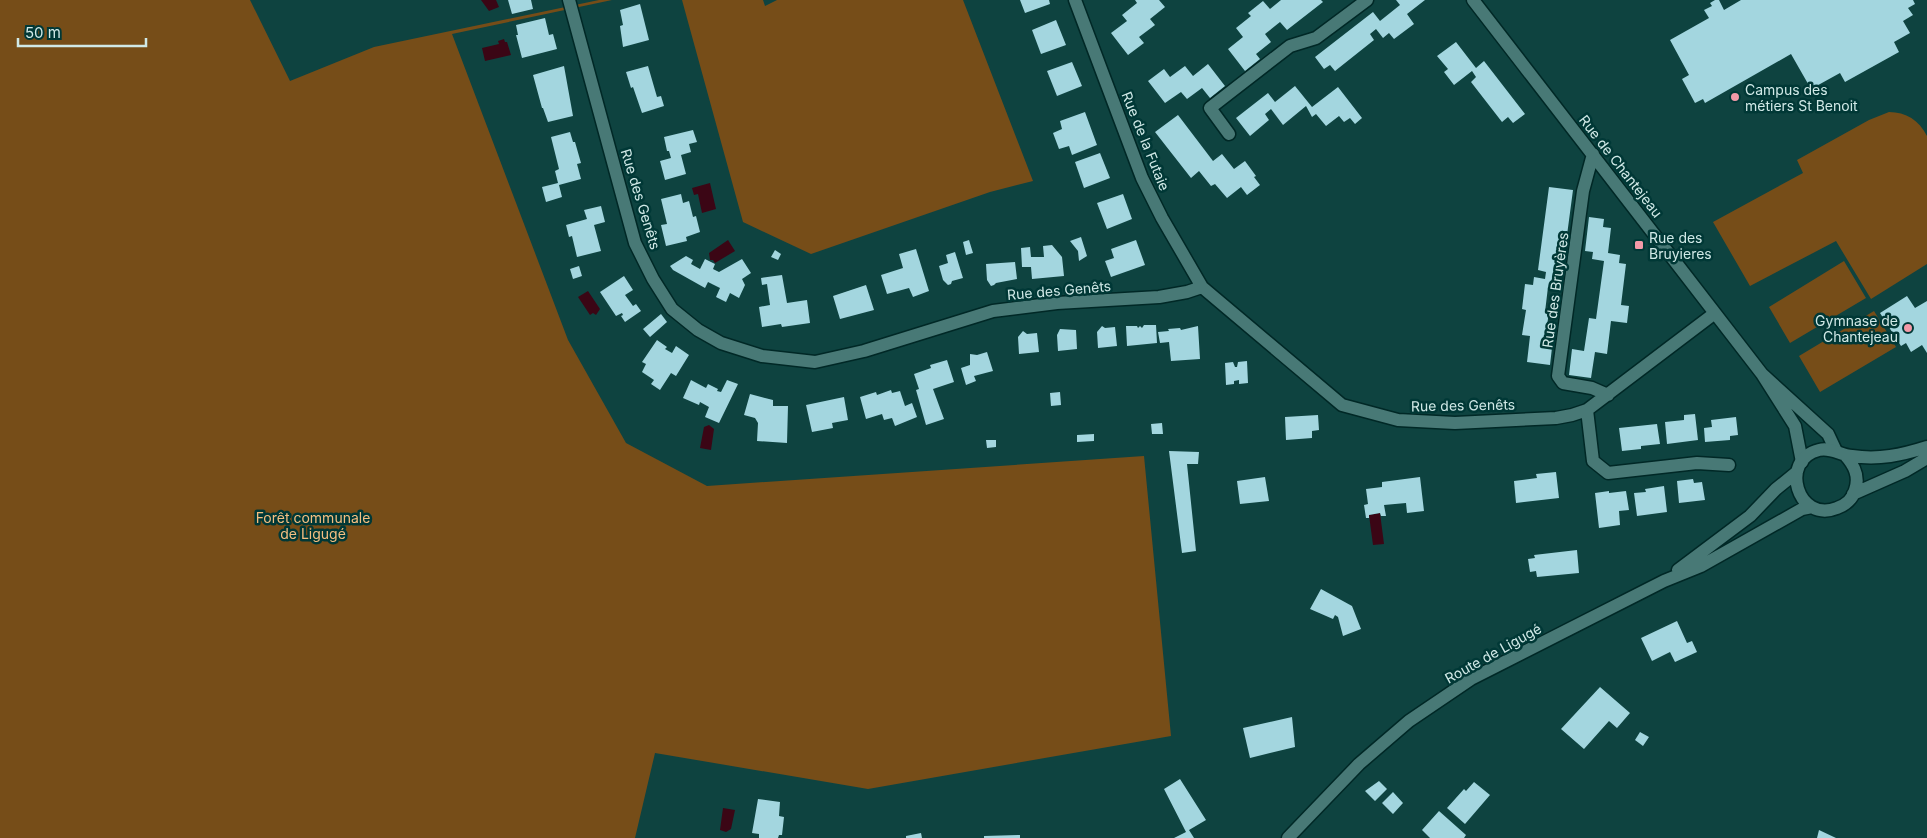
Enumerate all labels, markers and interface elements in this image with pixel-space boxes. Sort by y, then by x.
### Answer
scale bar [18,15,145,47]
text: 50 m [25,23,61,42]
place label: Campus des métiers St Benoit [1745,81,1858,114]
street label: Rue de la Futaie [1118,89,1174,193]
marker: Campus des métiers St Benoit [1729,91,1741,103]
street label: Rue de Chantejeau [1576,111,1666,221]
street label: Rue des Genêts [618,147,664,251]
place label: Rue des Bruyieres [1649,229,1712,262]
street label: Rue des Bruyères [1538,231,1572,349]
marker: Rue des Bruyieres [1633,239,1645,251]
street label: Rue des Genêts [1006,277,1112,303]
place label: Gymnase de Chantejeau [1815,312,1898,345]
marker: Gymnase de Chantejeau [1902,322,1914,334]
street label: Rue des Genêts [1411,396,1515,414]
park label: Forêt communale de Ligugé [256,509,370,542]
street label: Route de Ligugé [1442,619,1544,687]

